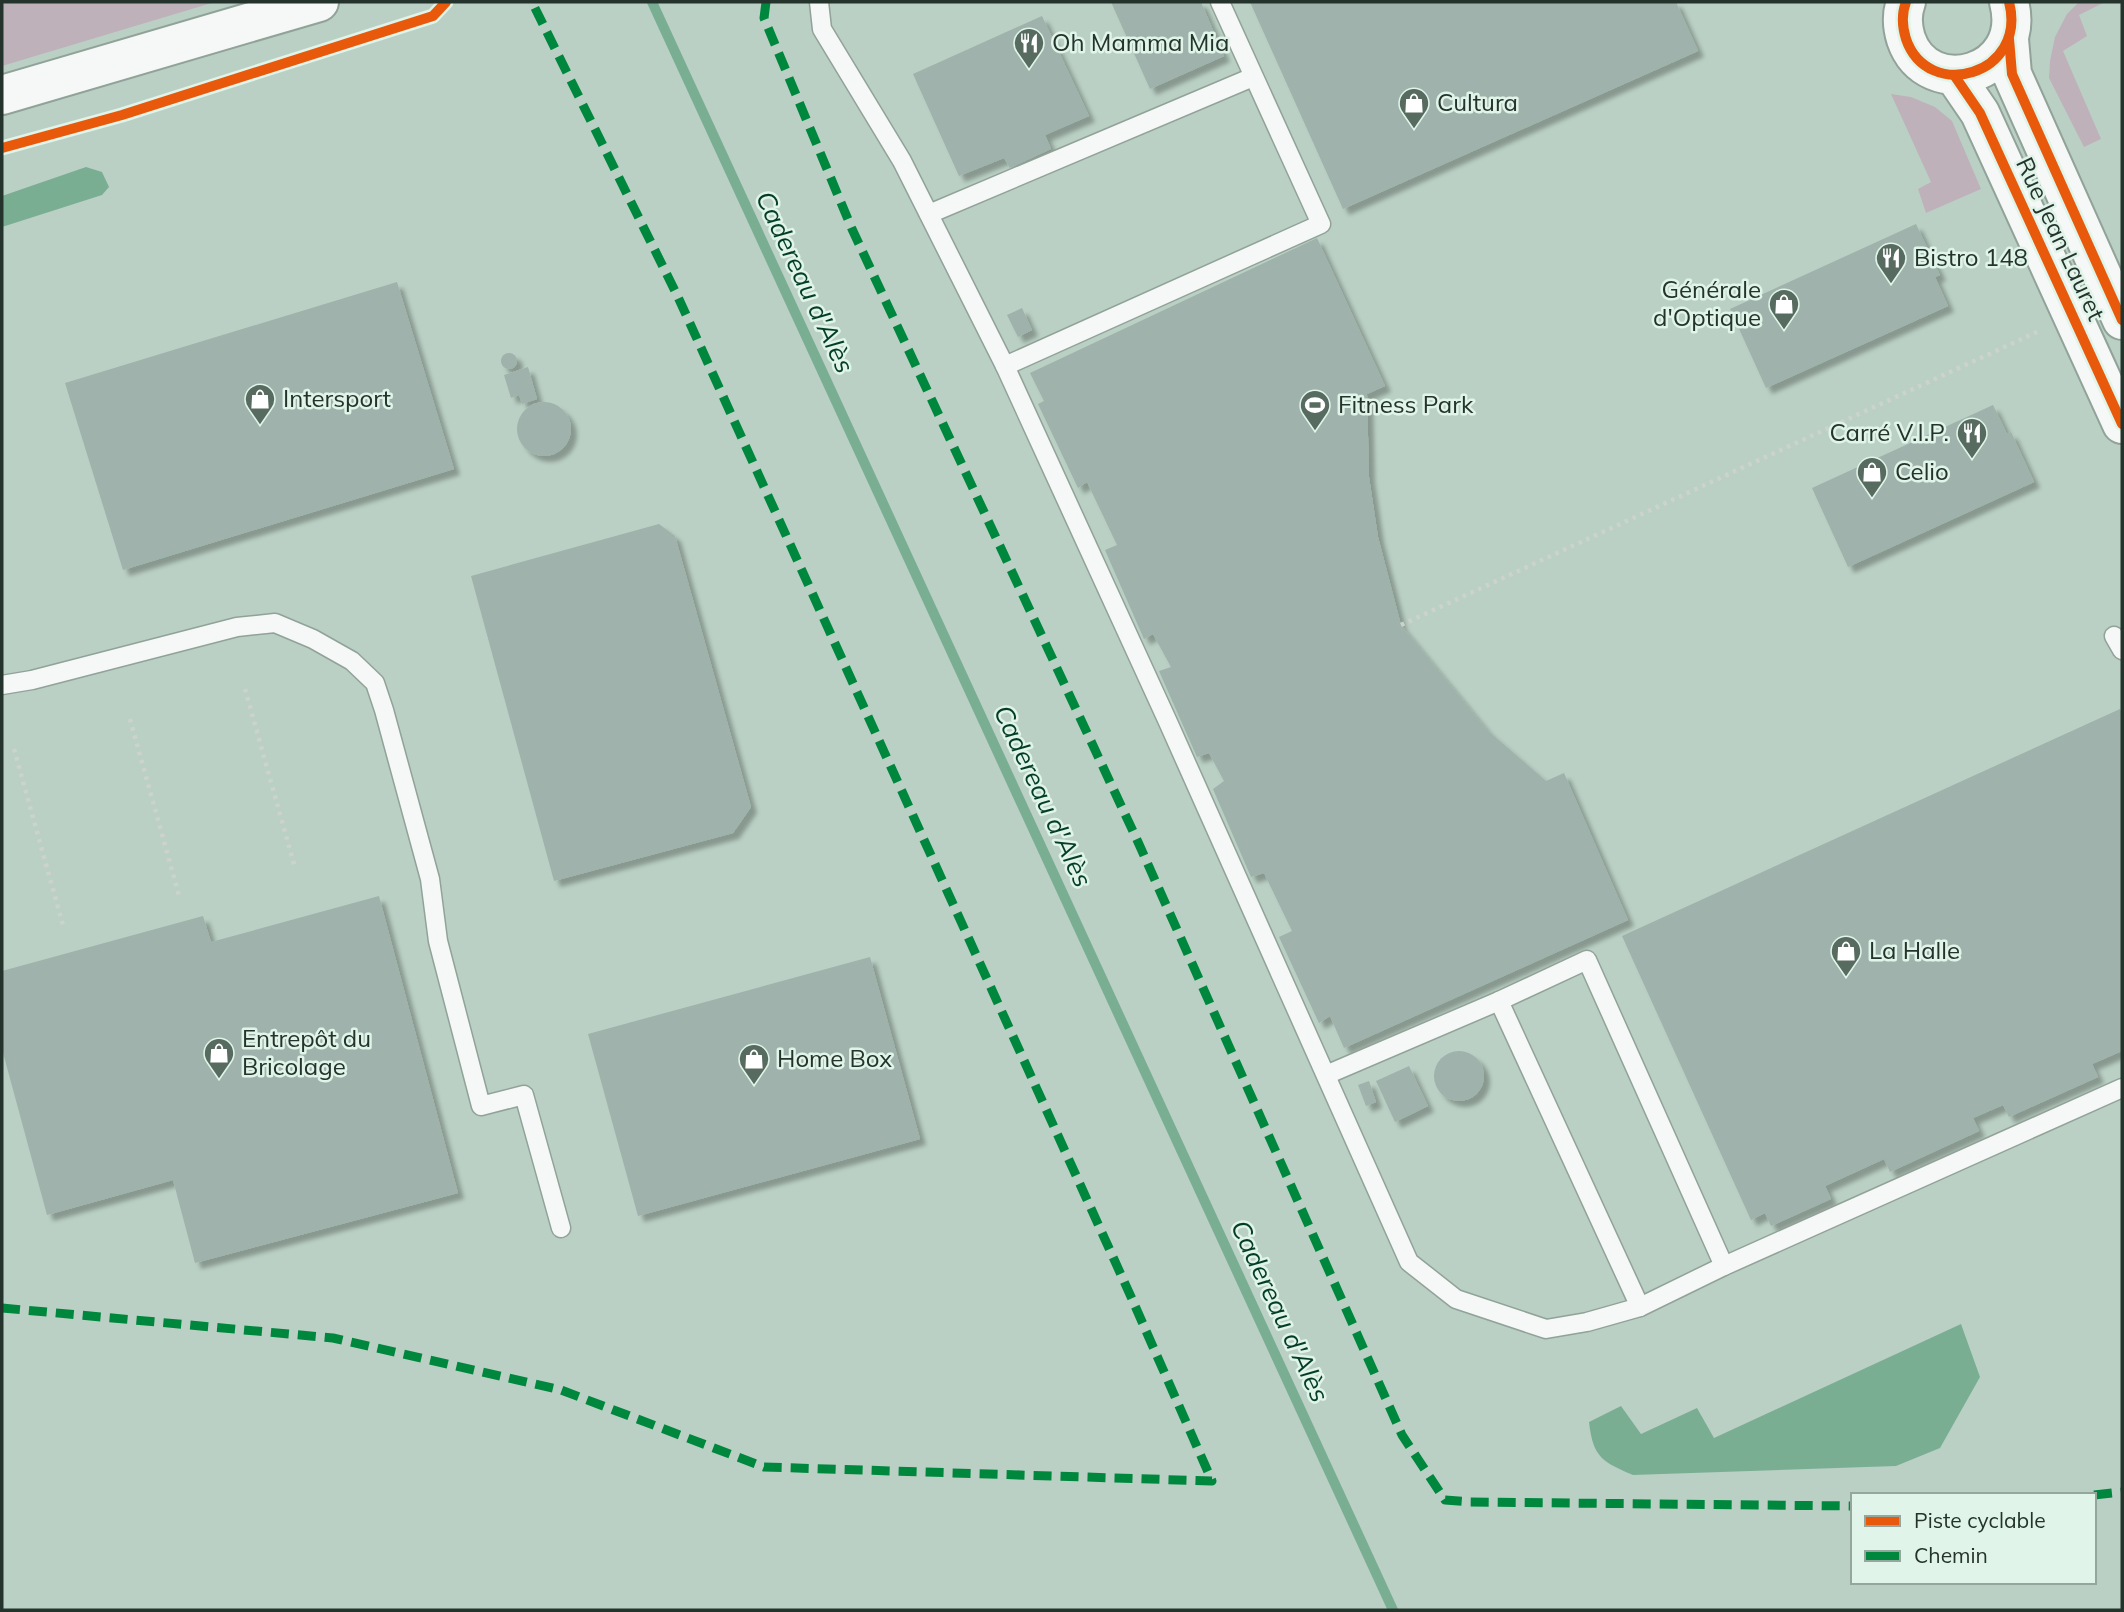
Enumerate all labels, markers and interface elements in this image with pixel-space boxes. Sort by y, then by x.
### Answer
restaurant icon: Oh Mamma Mia [1012,26,1046,70]
place label: Oh Mamma Mia [1052,27,1229,57]
shop icon: Cultura [1397,86,1431,130]
place label: Cultura [1437,87,1518,117]
street label: Rue Jean Lauret [2010,152,2112,325]
water label: Cadereau d'Alès [749,185,862,378]
restaurant icon: Bistro 148 [1874,241,1908,285]
place label: Bistro 148 [1914,242,2028,272]
place label: Générale d'Optique [1653,274,1761,332]
shop icon: Générale d'Optique [1767,287,1801,331]
shop icon: Intersport [243,382,277,426]
place label: Intersport [283,383,391,413]
sports icon: Fitness Park [1298,388,1332,432]
place label: Fitness Park [1338,389,1474,419]
restaurant icon: Carré V.I.P. [1955,416,1989,460]
place label: Carré V.I.P. [1829,417,1949,447]
shop icon: Celio [1855,455,1889,499]
place label: Celio [1895,456,1949,486]
water label: Cadereau d'Alès [987,699,1100,892]
shop icon: La Halle [1829,934,1863,978]
place label: La Halle [1869,935,1960,965]
place label: Entrepôt du Bricolage [242,1023,371,1081]
shop icon: Entrepôt du Bricolage [202,1036,236,1080]
shop icon: Home Box [737,1042,771,1086]
place label: Home Box [777,1043,892,1073]
water label: Cadereau d'Alès [1224,1214,1337,1407]
legend [1851,1493,2096,1584]
text: Piste cyclable [1914,1507,2046,1533]
text: Chemin [1914,1542,1988,1568]

